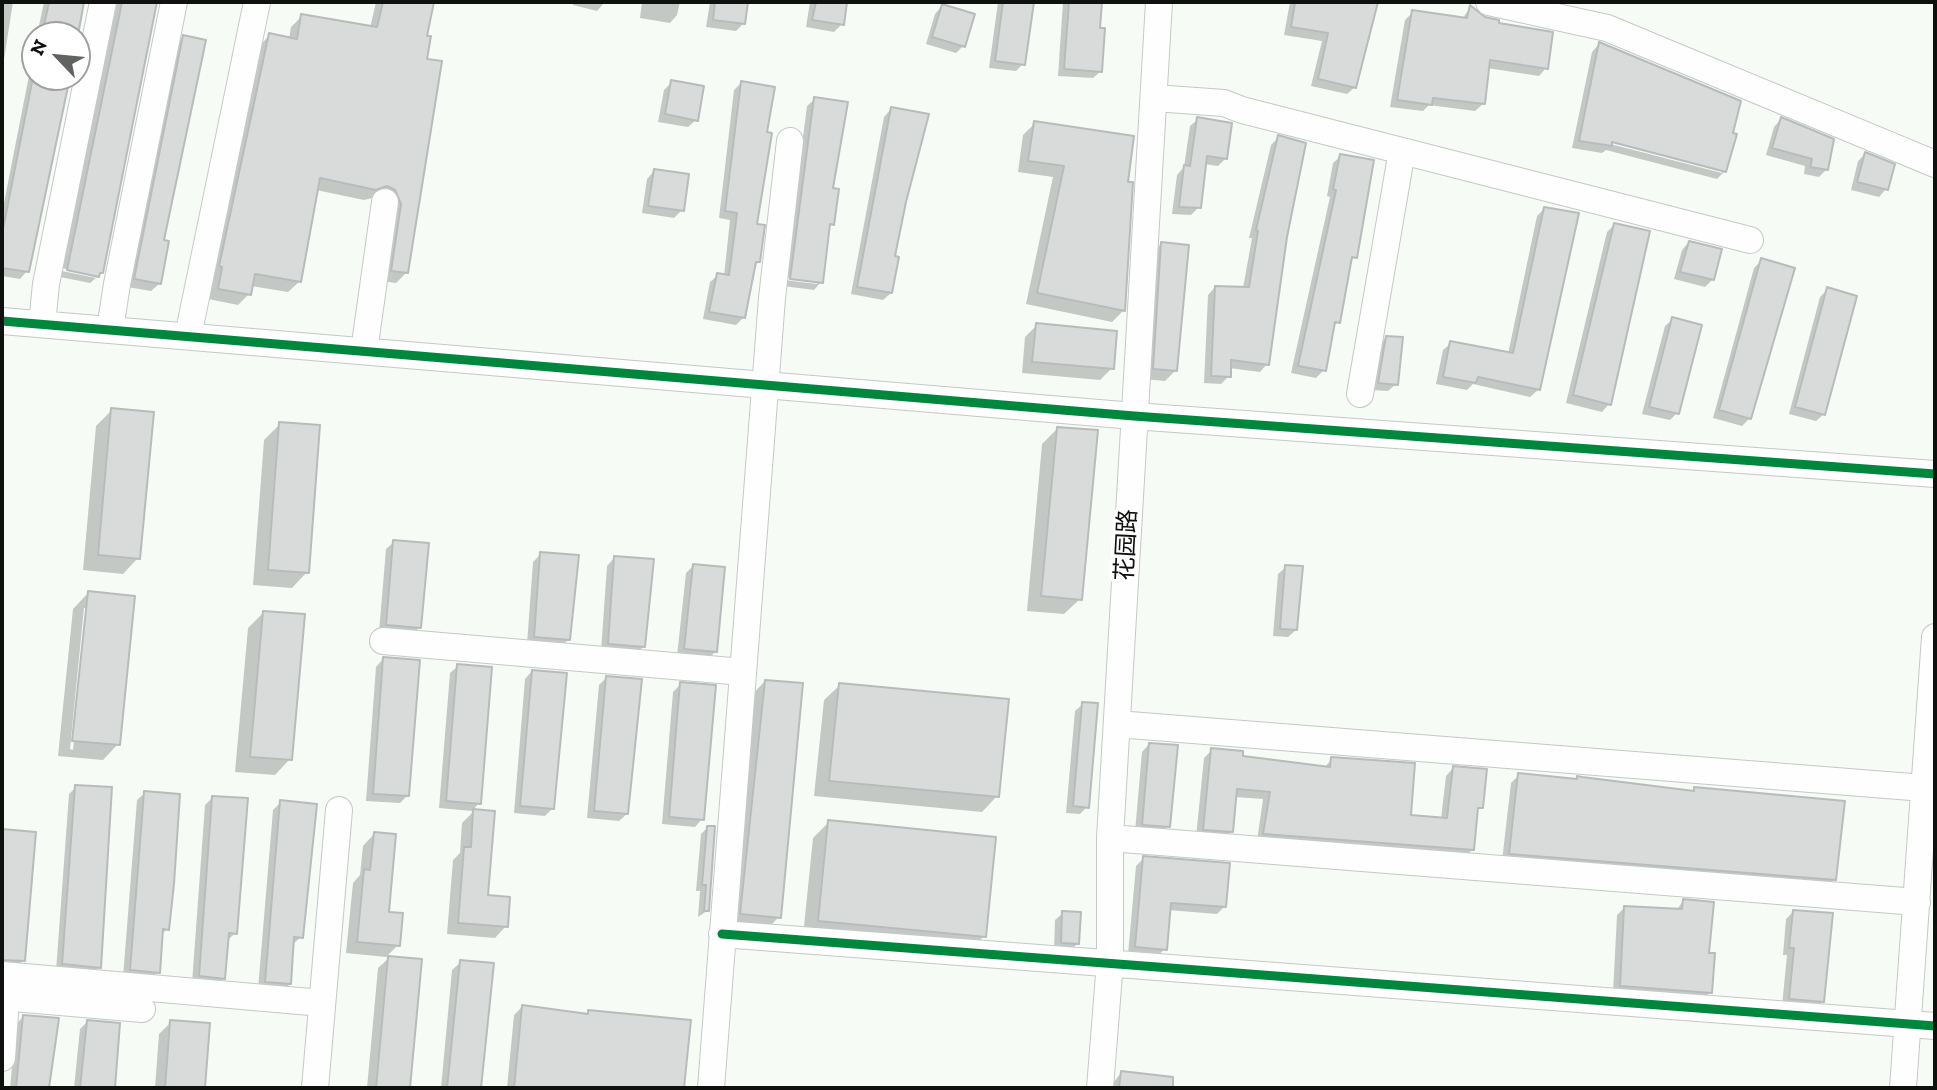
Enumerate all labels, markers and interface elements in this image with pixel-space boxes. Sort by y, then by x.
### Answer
north arrow [21,21,91,91]
text: N [25,36,52,59]
street label: 花园路 [1111,508,1143,582]

